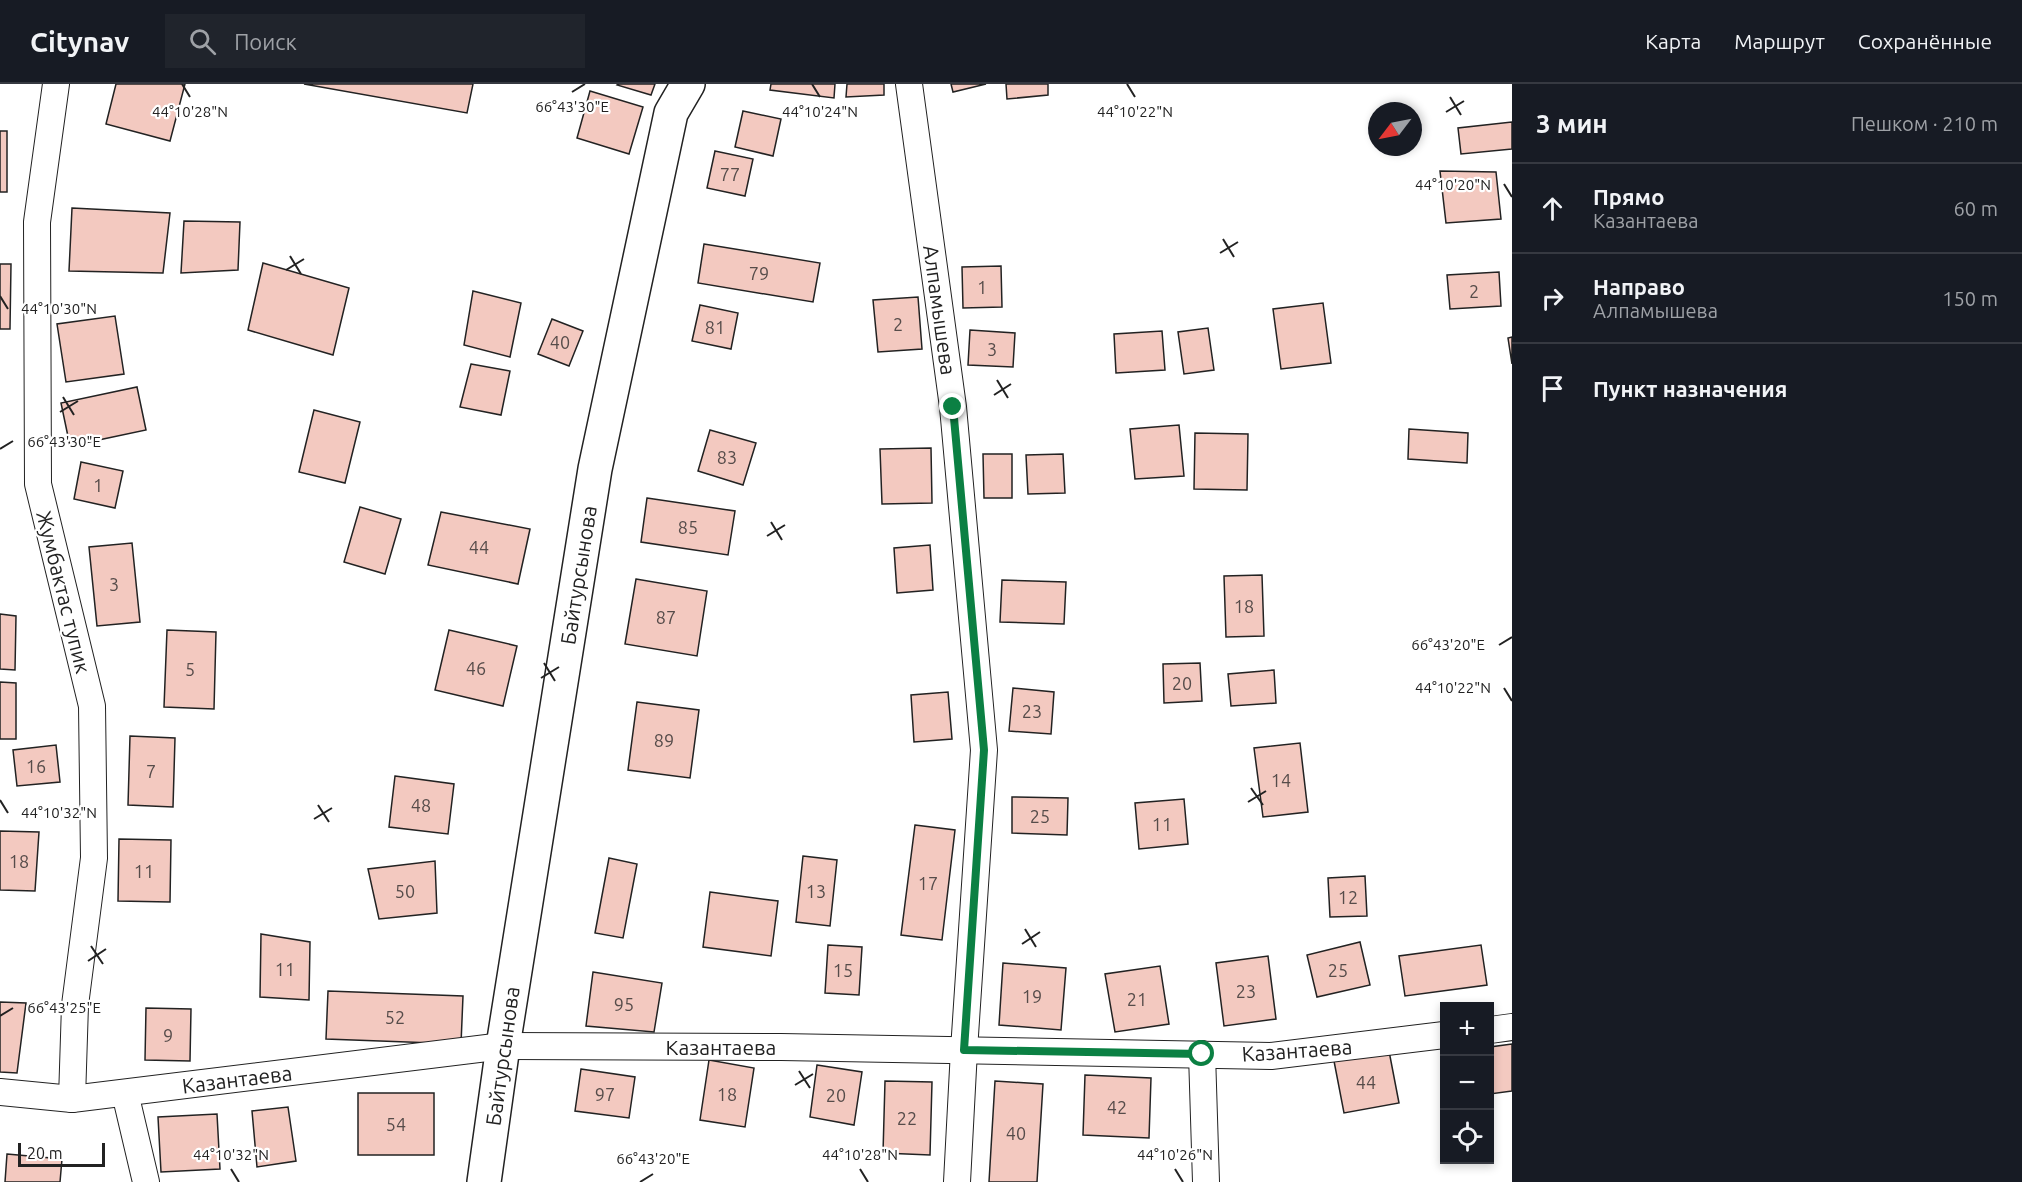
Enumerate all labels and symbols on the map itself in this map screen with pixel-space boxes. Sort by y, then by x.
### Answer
text: 66°43'30"E [535,98,609,115]
north arrow [1368,102,1422,156]
text: 44°10'28"N [152,103,228,120]
text: 44°10'24"N [782,103,858,120]
text: 44°10'22"N [1097,103,1173,120]
house number: 77 [720,164,740,184]
text: 44°10'20"N [1415,176,1491,193]
street label: Алпамышева [919,243,961,377]
house number: 79 [749,263,769,283]
house number: 1 [977,277,987,297]
house number: 2 [1469,281,1479,301]
text: 44°10'30"N [21,300,97,317]
house number: 2 [893,314,903,334]
house number: 81 [705,317,725,337]
house number: 40 [550,332,570,352]
house number: 3 [987,339,997,359]
route end [939,393,965,419]
text: 66°43'30"E [27,433,101,450]
house number: 83 [717,447,737,467]
house number: 1 [93,475,103,495]
street label: Байтурсынова [555,504,601,646]
street label: Жумбактас тупик [32,508,96,676]
house number: 85 [678,517,698,537]
house number: 44 [469,537,489,557]
house number: 3 [109,574,119,594]
house number: 18 [1234,596,1254,616]
house number: 87 [656,607,676,627]
text: 66°43'20"E [1411,636,1485,653]
house number: 46 [466,658,486,678]
house number: 5 [185,659,195,679]
house number: 20 [1172,673,1192,693]
text: 44°10'22"N [1415,679,1491,696]
house number: 23 [1022,701,1042,721]
house number: 89 [654,730,674,750]
house number: 16 [26,756,46,776]
house number: 7 [146,761,156,781]
house number: 14 [1271,770,1291,790]
house number: 48 [411,795,431,815]
text: 44°10'32"N [21,804,97,821]
house number: 25 [1030,806,1050,826]
house number: 11 [1152,814,1172,834]
house number: 18 [9,851,29,871]
house number: 11 [134,861,154,881]
house number: 17 [918,873,938,893]
house number: 50 [395,881,415,901]
house number: 13 [806,881,826,901]
house number: 12 [1338,887,1358,907]
house number: 11 [275,959,295,979]
house number: 15 [833,960,853,980]
house number: 25 [1328,960,1348,980]
house number: 23 [1236,981,1256,1001]
street label: Байтурсынова [480,985,524,1127]
house number: 19 [1022,986,1042,1006]
house number: 21 [1127,989,1147,1009]
house number: 95 [614,994,634,1014]
text: 66°43'25"E [27,999,101,1016]
house number: 52 [385,1007,405,1027]
house number: 9 [163,1025,173,1045]
street label: Казантаева [1241,1034,1353,1066]
street label: Казантаева [666,1035,776,1059]
route start [1188,1040,1214,1066]
street label: Казантаева [181,1060,293,1098]
house number: 44 [1356,1072,1376,1092]
house number: 97 [595,1084,615,1104]
house number: 18 [717,1084,737,1104]
house number: 20 [826,1085,846,1105]
house number: 42 [1107,1097,1127,1117]
house number: 22 [897,1108,917,1128]
house number: 54 [386,1114,406,1134]
house number: 40 [1006,1123,1026,1143]
scale bar [18,1140,105,1168]
text: 44°10'32"N [193,1146,269,1163]
text: 44°10'28"N [822,1146,898,1163]
text: 44°10'26"N [1137,1146,1213,1163]
text: 66°43'20"E [616,1150,690,1167]

